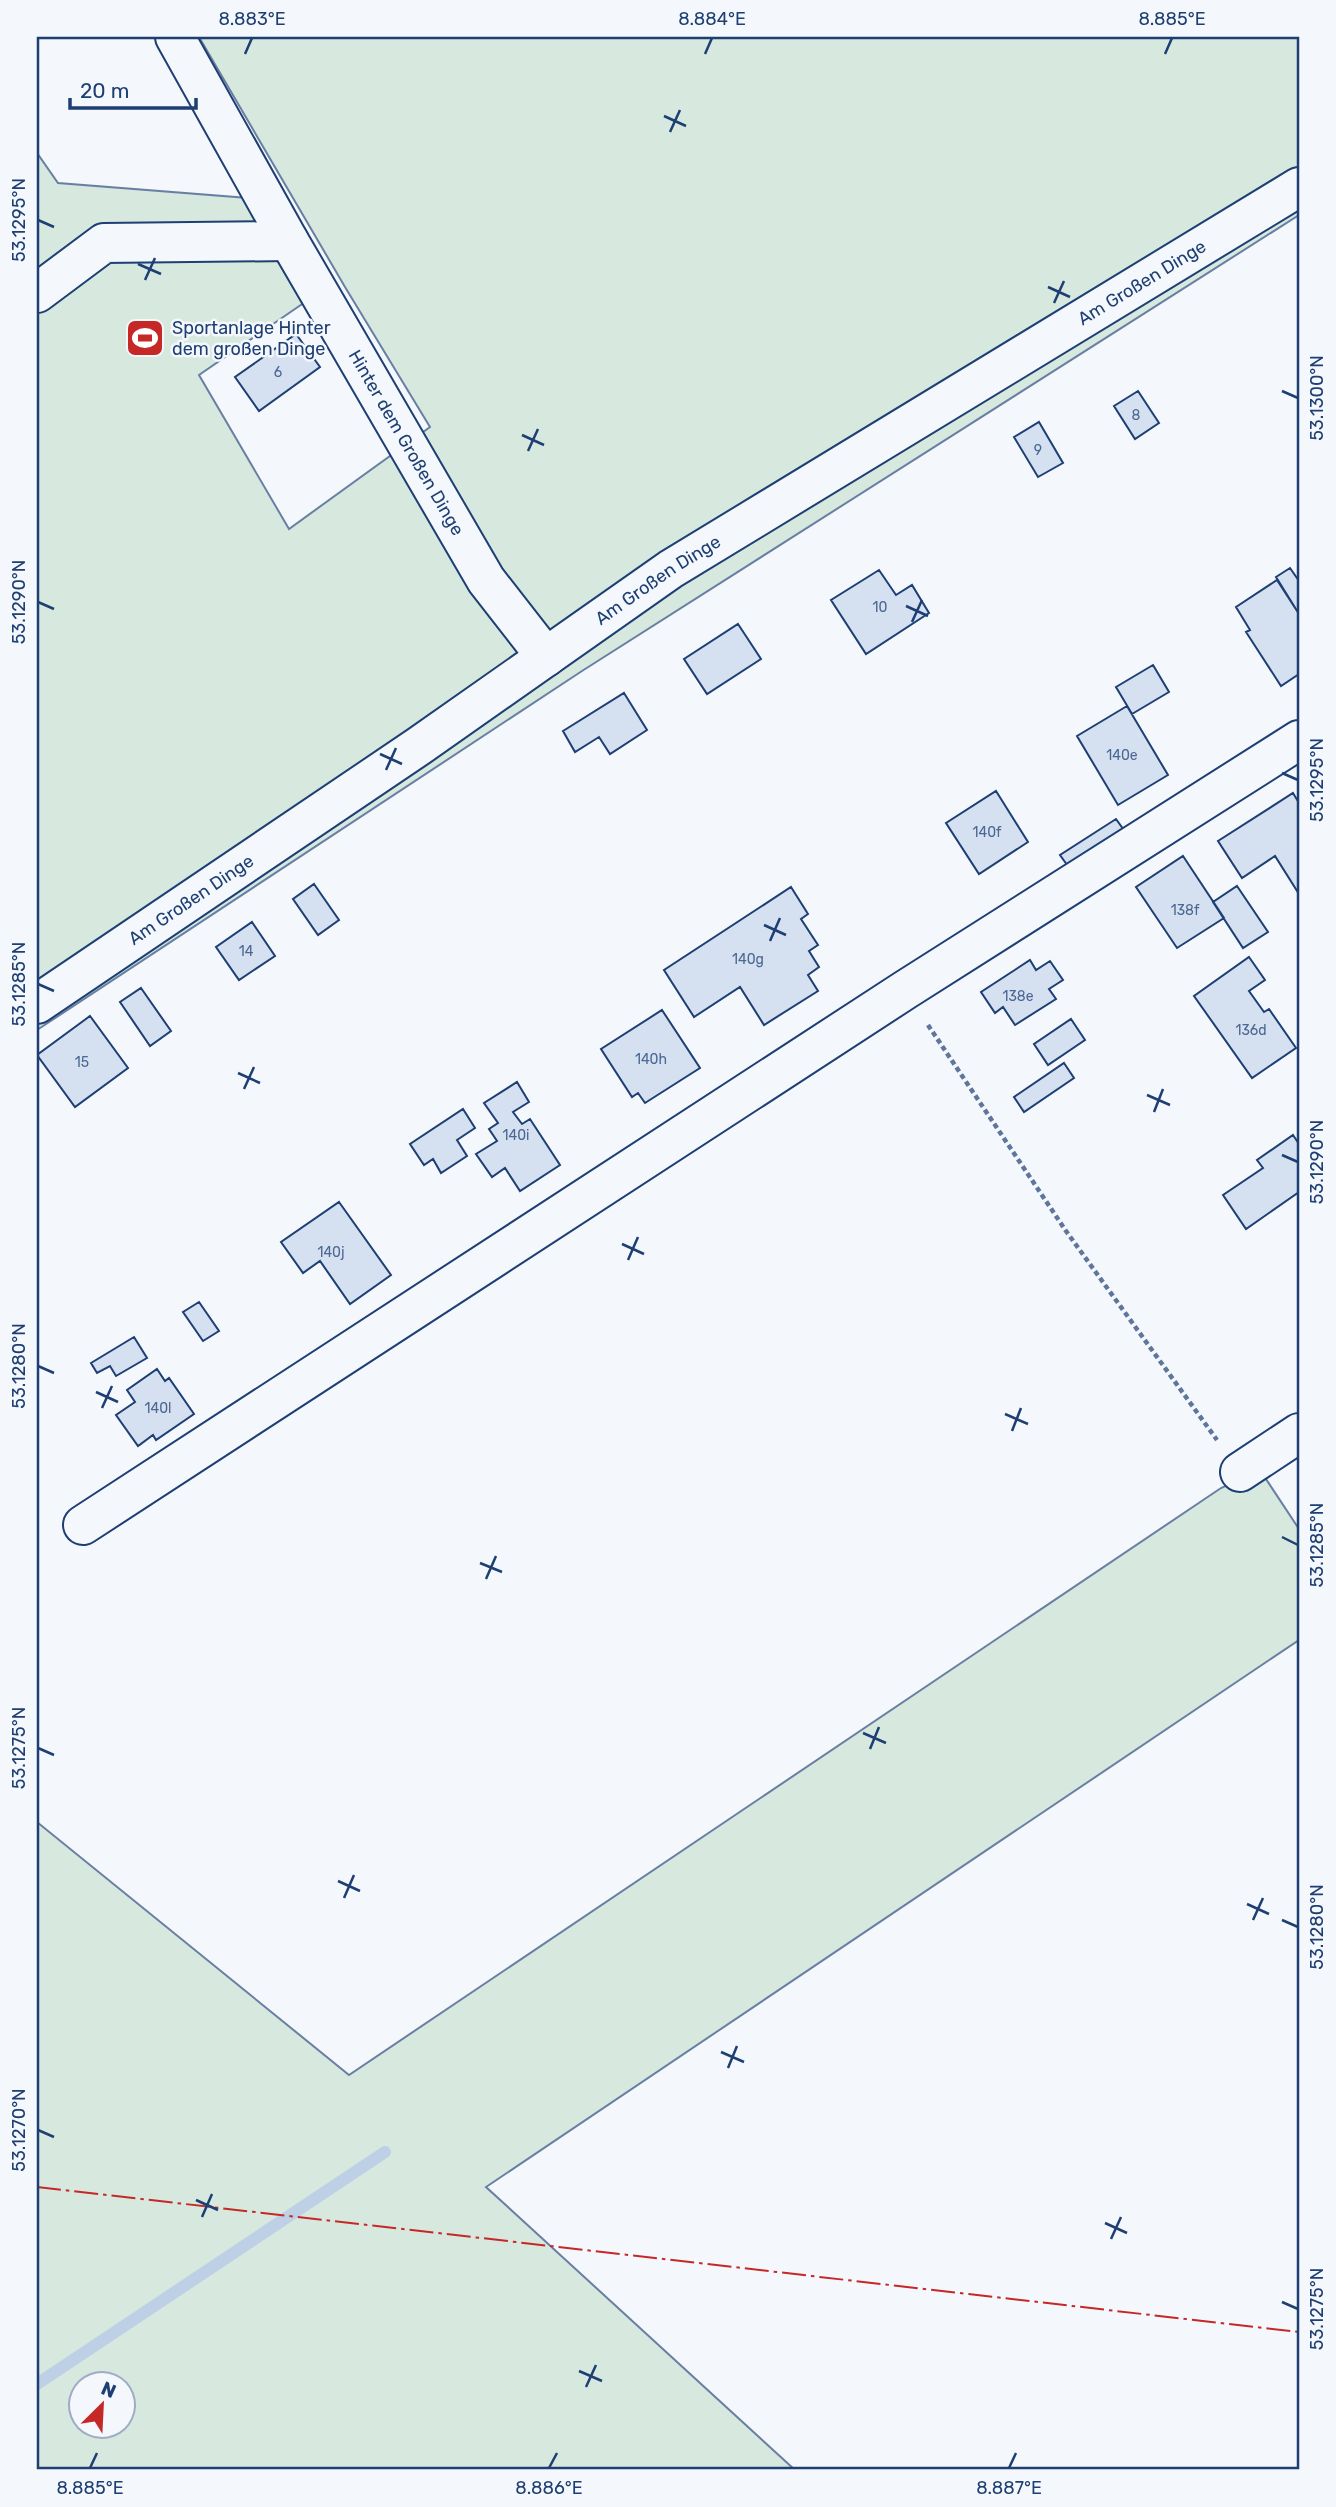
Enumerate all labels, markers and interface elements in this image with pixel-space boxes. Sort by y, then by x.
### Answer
text: 8.883°E [218,8,286,30]
text: 8.884°E [678,8,746,30]
text: 8.885°E [1138,8,1206,30]
scale bar [70,66,196,110]
text: 20 m [80,78,129,103]
text: 53.1295°N [8,178,30,262]
street label: Am Großen Dinge [1074,235,1210,330]
sports icon: Sportanlage Hinter dem großen Dinge [124,317,166,359]
place label: Sportanlage Hinter dem großen Dinge [172,317,331,360]
street label: Hinter dem Großen Dinge [344,346,469,540]
text: 53.1300°N [1306,355,1328,441]
house number: 6 [274,364,282,381]
house number: 8 [1132,407,1141,424]
house number: 9 [1034,442,1042,459]
street label: Am Großen Dinge [591,530,725,630]
text: 53.1290°N [8,560,30,644]
house number: 10 [873,599,888,616]
text: 53.1295°N [1306,738,1328,822]
house number: 140e [1106,747,1138,764]
house number: 140f [973,824,1002,841]
street label: Am Großen Dinge [124,850,258,950]
house number: 138f [1171,902,1200,919]
text: 53.1285°N [8,942,30,1026]
house number: 14 [239,943,254,960]
house number: 140g [732,951,764,968]
house number: 138e [1002,988,1034,1005]
house number: 136d [1235,1022,1267,1039]
house number: 140h [635,1051,667,1068]
house number: 15 [75,1054,89,1071]
text: 53.1290°N [1306,1120,1328,1204]
house number: 140i [503,1127,529,1144]
house number: 140j [317,1244,345,1261]
text: 53.1280°N [8,1323,30,1409]
house number: 140l [145,1400,171,1417]
text: 53.1285°N [1306,1503,1328,1587]
text: 53.1275°N [8,1707,30,1789]
text: 53.1280°N [1306,1884,1328,1970]
text: 53.1270°N [8,2088,30,2172]
text: 53.1275°N [1306,2268,1328,2350]
north arrow [66,2370,136,2440]
text: N [98,2377,120,2403]
text: 8.885°E [56,2477,124,2499]
text: 8.886°E [515,2477,583,2499]
text: 8.887°E [976,2477,1042,2499]

